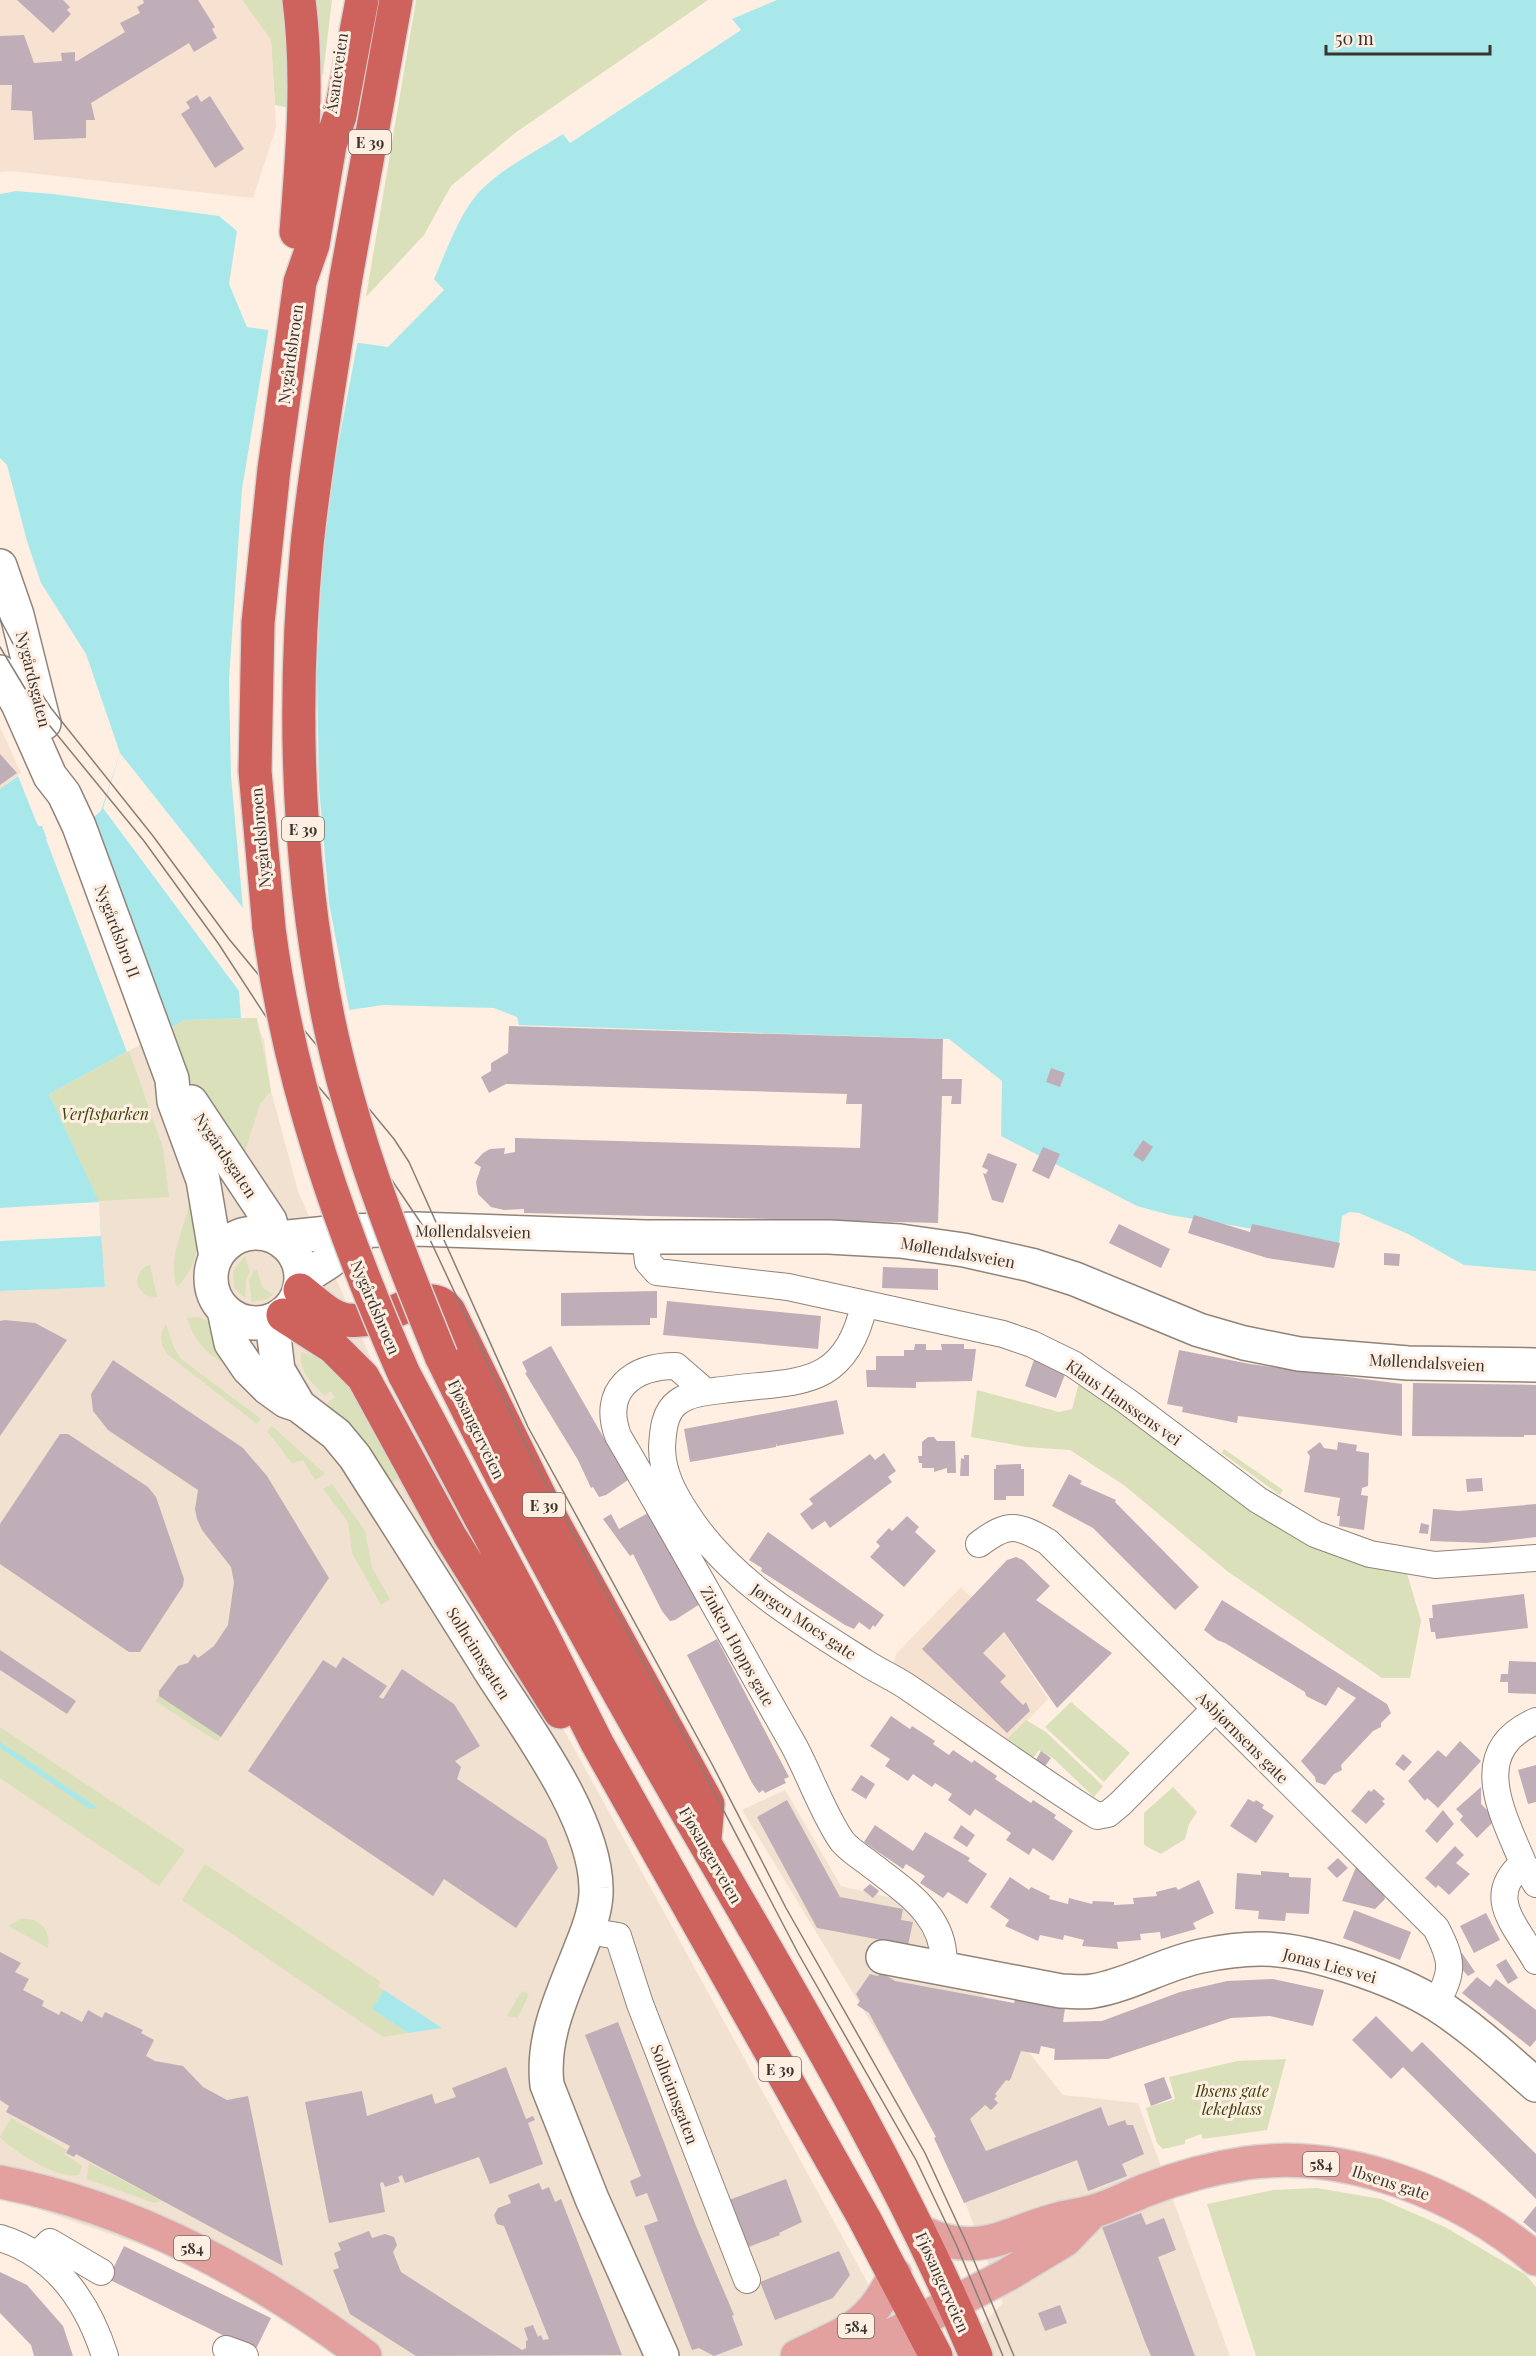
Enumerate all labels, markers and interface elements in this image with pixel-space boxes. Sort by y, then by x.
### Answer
scale bar [1326,18,1490,56]
text: 50 m [1335,26,1374,50]
street label: Åsaneveien [320,31,352,116]
road number: E 39 [349,130,391,154]
street label: Nygårdsbroen [273,302,307,405]
street label: Nygårdsgaten [12,629,56,730]
street label: Nygårdsbroen [245,786,275,889]
road number: E 39 [282,817,324,841]
street label: Nygårdsbro II [91,882,145,980]
park label: Verftsparken [61,1103,149,1124]
street label: Nygårdsgaten [190,1108,262,1202]
street label: Møllendalsveien [415,1219,532,1243]
street label: Møllendalsveien [899,1232,1017,1272]
street label: Nygårdsbroen [347,1257,406,1358]
street label: Møllendalsveien [1369,1348,1486,1376]
street label: Klaus Hanssens vei [1062,1354,1186,1450]
street label: Fjøsangerveien [444,1376,510,1483]
road number: E 39 [523,1493,565,1517]
street label: Jørgen Moes gate [747,1578,861,1664]
street label: Zinken Hopps gate [696,1582,780,1710]
street label: Solheimsgaten [442,1603,516,1703]
street label: Asbjørnsens gate [1192,1686,1294,1788]
street label: Fjøsangerveien [675,1803,747,1908]
street label: Jonas Lies vei [1280,1942,1379,1988]
street label: Solheimsgaten [646,2041,704,2147]
road number: E 39 [759,2057,801,2081]
park label: Ibsens gate lekeplass [1194,2080,1269,2119]
road number: 584 [1303,2152,1339,2176]
street label: Ibsens gate [1350,2160,1432,2204]
street label: Fjøsangerveien [911,2228,975,2336]
road number: 584 [174,2236,210,2260]
road number: 584 [838,2314,874,2338]

